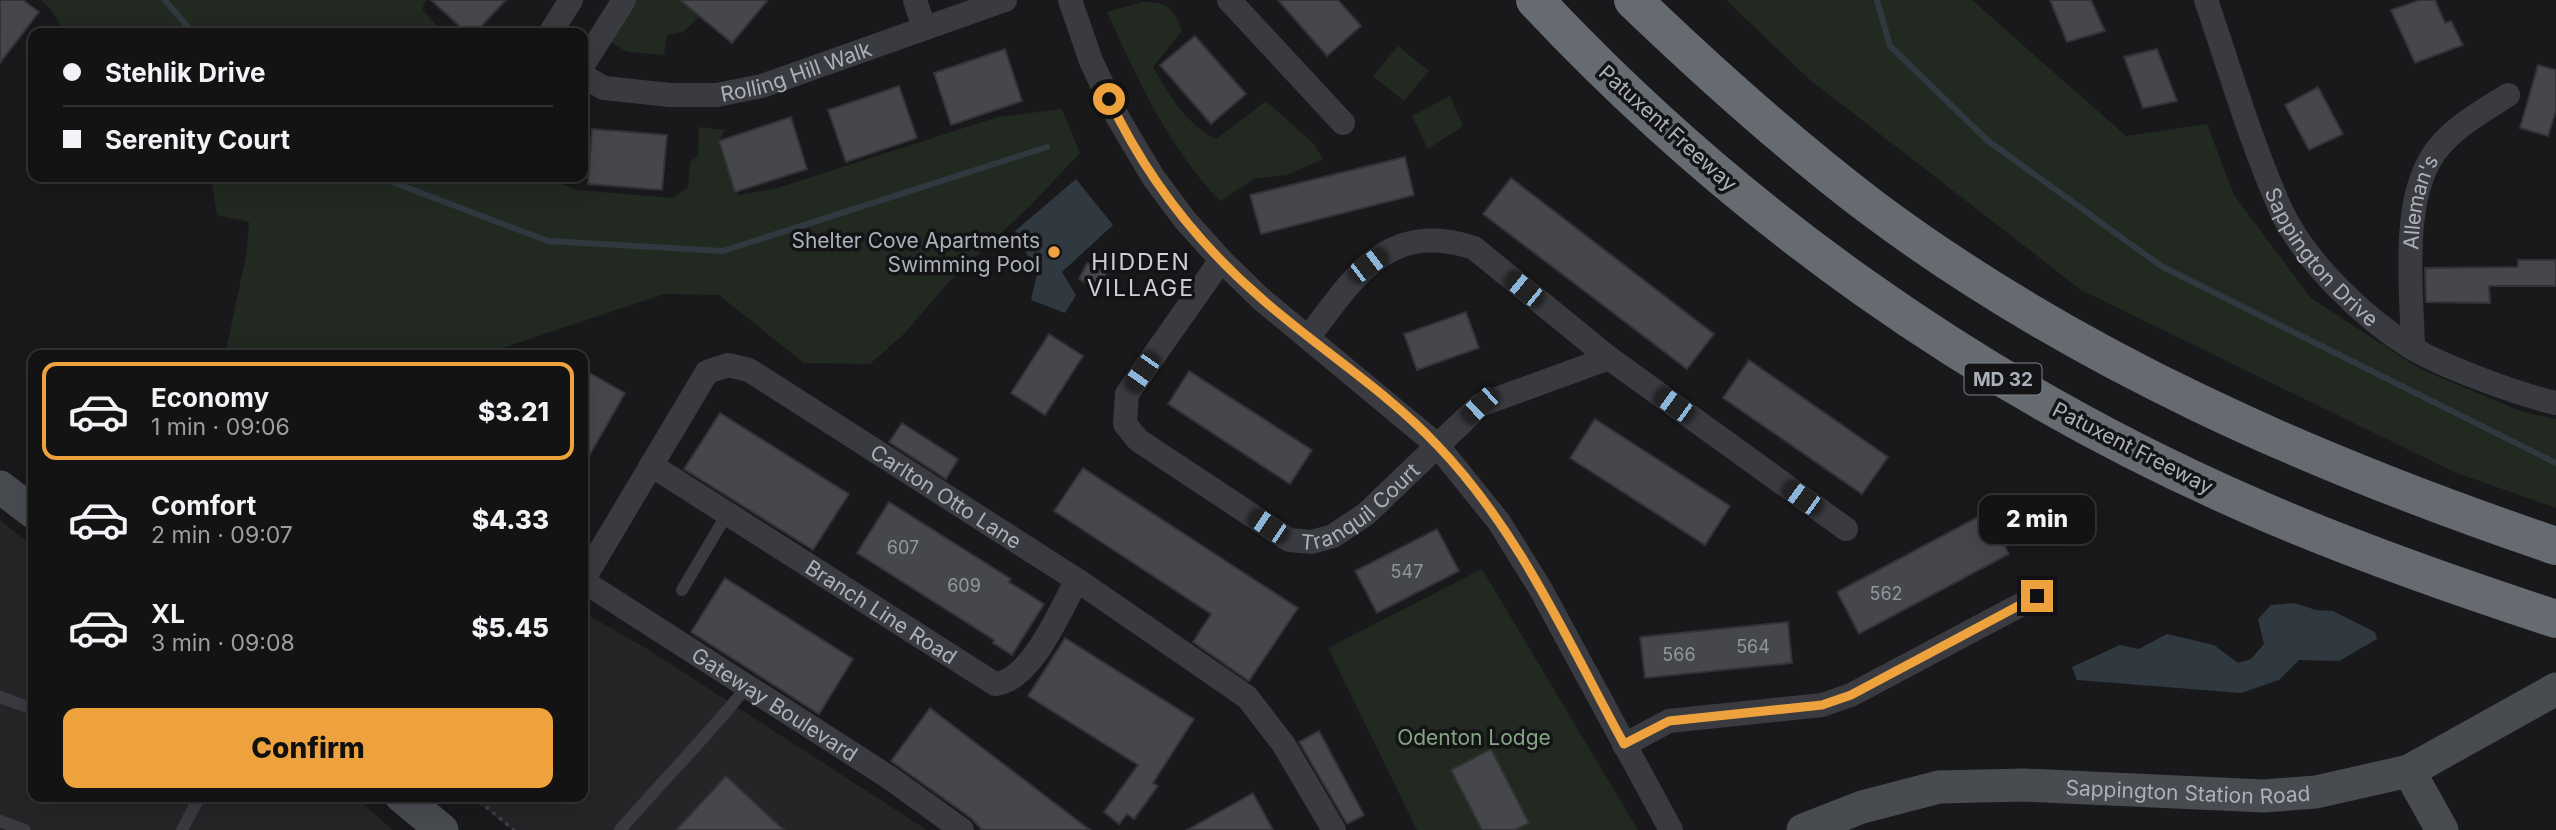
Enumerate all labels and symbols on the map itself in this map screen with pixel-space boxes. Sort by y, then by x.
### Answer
street label: Rolling Hill Walk [718,36,875,107]
street label: Patuxent Freeway [1594,60,1742,197]
route start [1093,83,1125,115]
street label: Alleman's [2398,150,2443,250]
street label: Sappington Drive [2260,183,2384,331]
place label: Shelter Cove Apartments Swimming Pool [791,228,1040,277]
marker: Shelter Cove Apartments Swimming Pool [1046,244,1062,260]
car [1345,244,1392,286]
district label: HIDDEN VILLAGE [1087,248,1195,302]
car [1502,268,1547,310]
car [1122,349,1163,395]
road number: MD 32 [1965,364,2042,394]
car [1458,383,1503,427]
car [1651,384,1698,426]
street label: Patuxent Freeway [2049,397,2218,499]
street label: Carlton Otto Lane [866,439,1026,554]
street label: Tranquil Court [1300,457,1424,555]
car [1779,477,1826,519]
callout: 2 min [1979,494,2095,544]
car [1245,506,1292,546]
house number: 607 [887,537,919,558]
street label: Branch Line Road [801,554,962,669]
house number: 547 [1391,561,1423,582]
house number: 609 [947,575,981,596]
route end [2021,580,2053,612]
house number: 562 [1869,583,1903,604]
house number: 564 [1736,636,1770,657]
street label: Gateway Boulevard [687,642,862,767]
house number: 566 [1662,644,1696,665]
park label: Odenton Lodge [1397,725,1551,750]
street label: Sappington Station Road [2065,774,2311,809]

